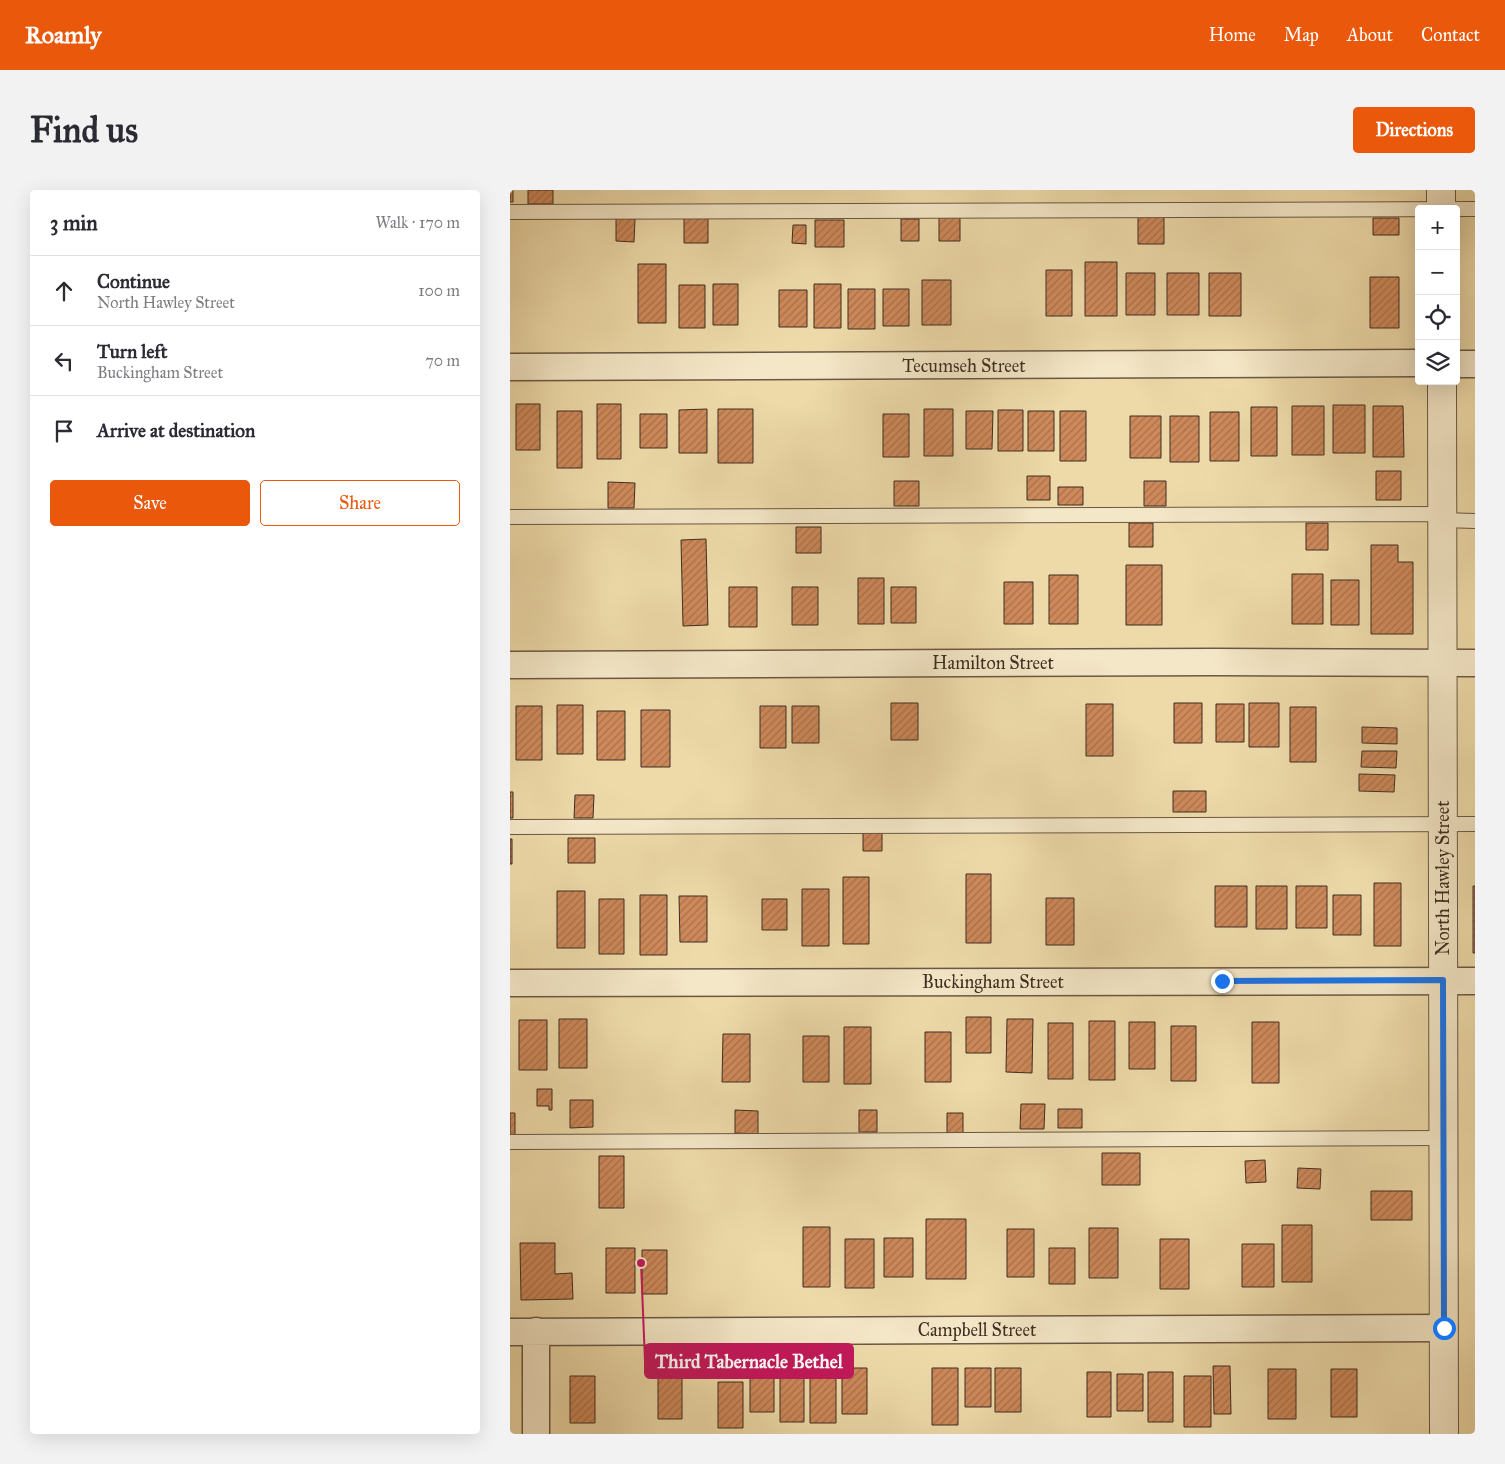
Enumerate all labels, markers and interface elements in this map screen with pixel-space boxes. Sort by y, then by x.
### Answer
text: Roamly [25,20,102,50]
text: Home [1209,24,1256,46]
text: Map [1284,24,1319,46]
text: About [1347,24,1393,46]
text: Contact [1421,24,1480,46]
button: Directions [1353,107,1475,153]
text: Find us [30,109,138,152]
map controls [1415,205,1460,385]
button: + [1415,205,1460,250]
text: 3 min [50,210,98,236]
text: Walk · 170 m [376,213,460,232]
button: − [1415,250,1460,295]
text: Continue [97,270,170,293]
icon: ahead [50,277,78,305]
text: 100 m [418,281,460,300]
text: North Hawley Street [97,293,235,312]
button: locate [1415,295,1460,340]
text: Turn left [97,340,167,363]
button: layers [1415,340,1460,385]
icon: left [50,347,78,375]
text: 70 m [425,351,460,370]
street label: Tecumseh Street [902,355,1026,377]
text: Buckingham Street [97,363,223,382]
icon: arrive [50,417,78,445]
text: Arrive at destination [97,419,255,442]
button: Save [50,480,250,526]
button: Share [260,480,460,526]
street label: Hamilton Street [932,652,1055,674]
street label: North Hawley Street [1432,800,1454,956]
route end [1211,970,1234,993]
street label: Buckingham Street [922,971,1065,994]
route start [1433,1317,1456,1340]
street label: Campbell Street [918,1319,1037,1341]
callout: Third Tabernacle Bethel [645,1344,853,1378]
text: Third Tabernacle Bethel [654,1350,844,1373]

